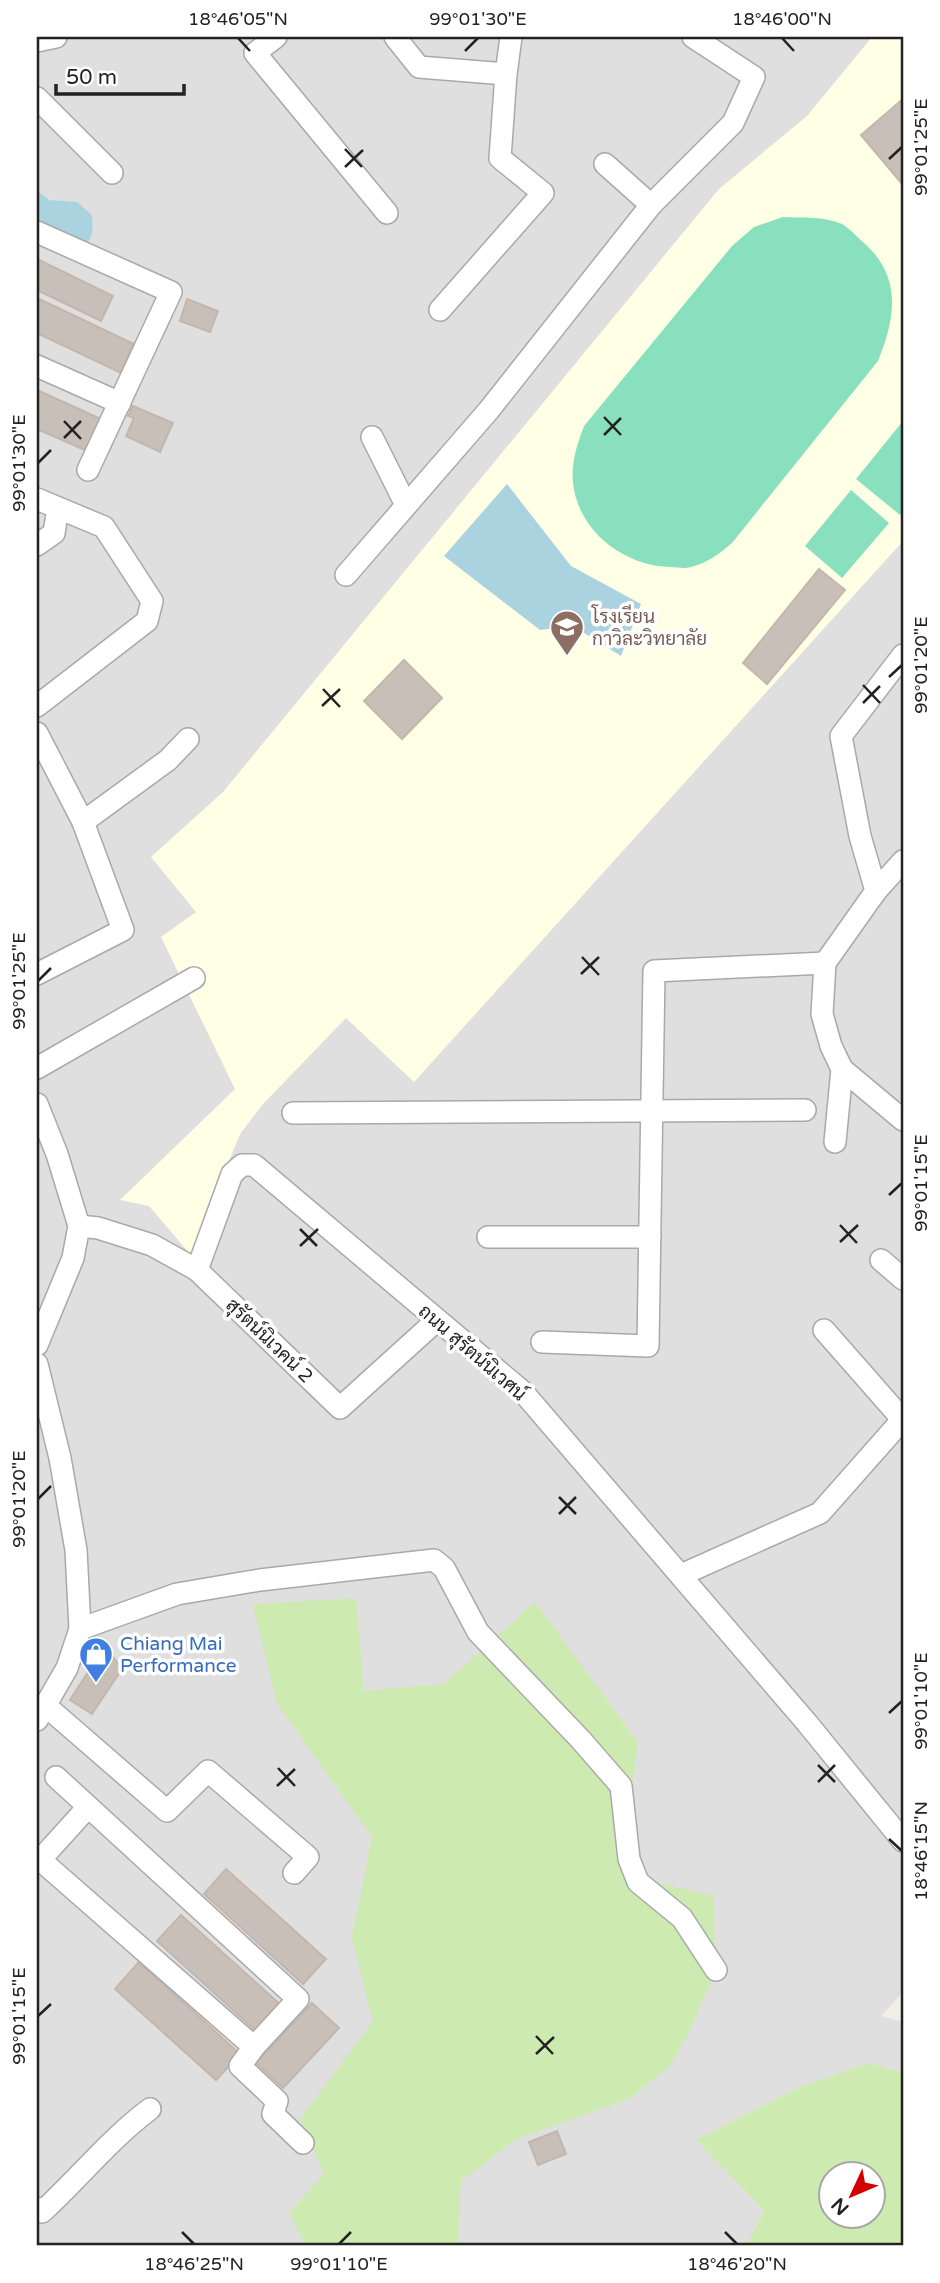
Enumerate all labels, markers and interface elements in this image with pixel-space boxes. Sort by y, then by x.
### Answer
text: 18°46'05"N [188,8,288,30]
text: 99°01'30"E [429,8,527,30]
text: 18°46'00"N [732,8,832,30]
scale bar [56,52,184,96]
text: 50 m [66,65,117,90]
text: 99°01'25"E [910,98,932,196]
text: 99°01'30"E [8,414,30,512]
place label: โรงเรียน กาวิละวิทยาลัย [591,604,707,650]
school or university icon: โรงเรียน กาวิละวิทยาลัย [548,608,586,657]
text: 99°01'20"E [910,616,932,714]
text: 99°01'25"E [8,932,30,1030]
text: 99°01'15"E [910,1134,932,1232]
street label: สุรัตน์นิเวคน์ 2 [221,1292,319,1388]
street label: ถนน สุรัตน์นิเวศน์ [413,1299,532,1406]
text: 99°01'20"E [8,1450,30,1548]
place label: Chiang Mai Performance [120,1633,237,1677]
shop icon: Chiang Mai Performance [77,1635,115,1684]
text: 99°01'10"E [910,1652,932,1750]
text: 18°46'15"N [910,1801,932,1901]
text: 99°01'15"E [8,1967,30,2065]
north arrow [818,2160,888,2230]
text: N [827,2193,854,2219]
text: 18°46'25"N [144,2253,244,2275]
text: 99°01'10"E [290,2253,388,2275]
text: 18°46'20"N [687,2253,787,2275]

